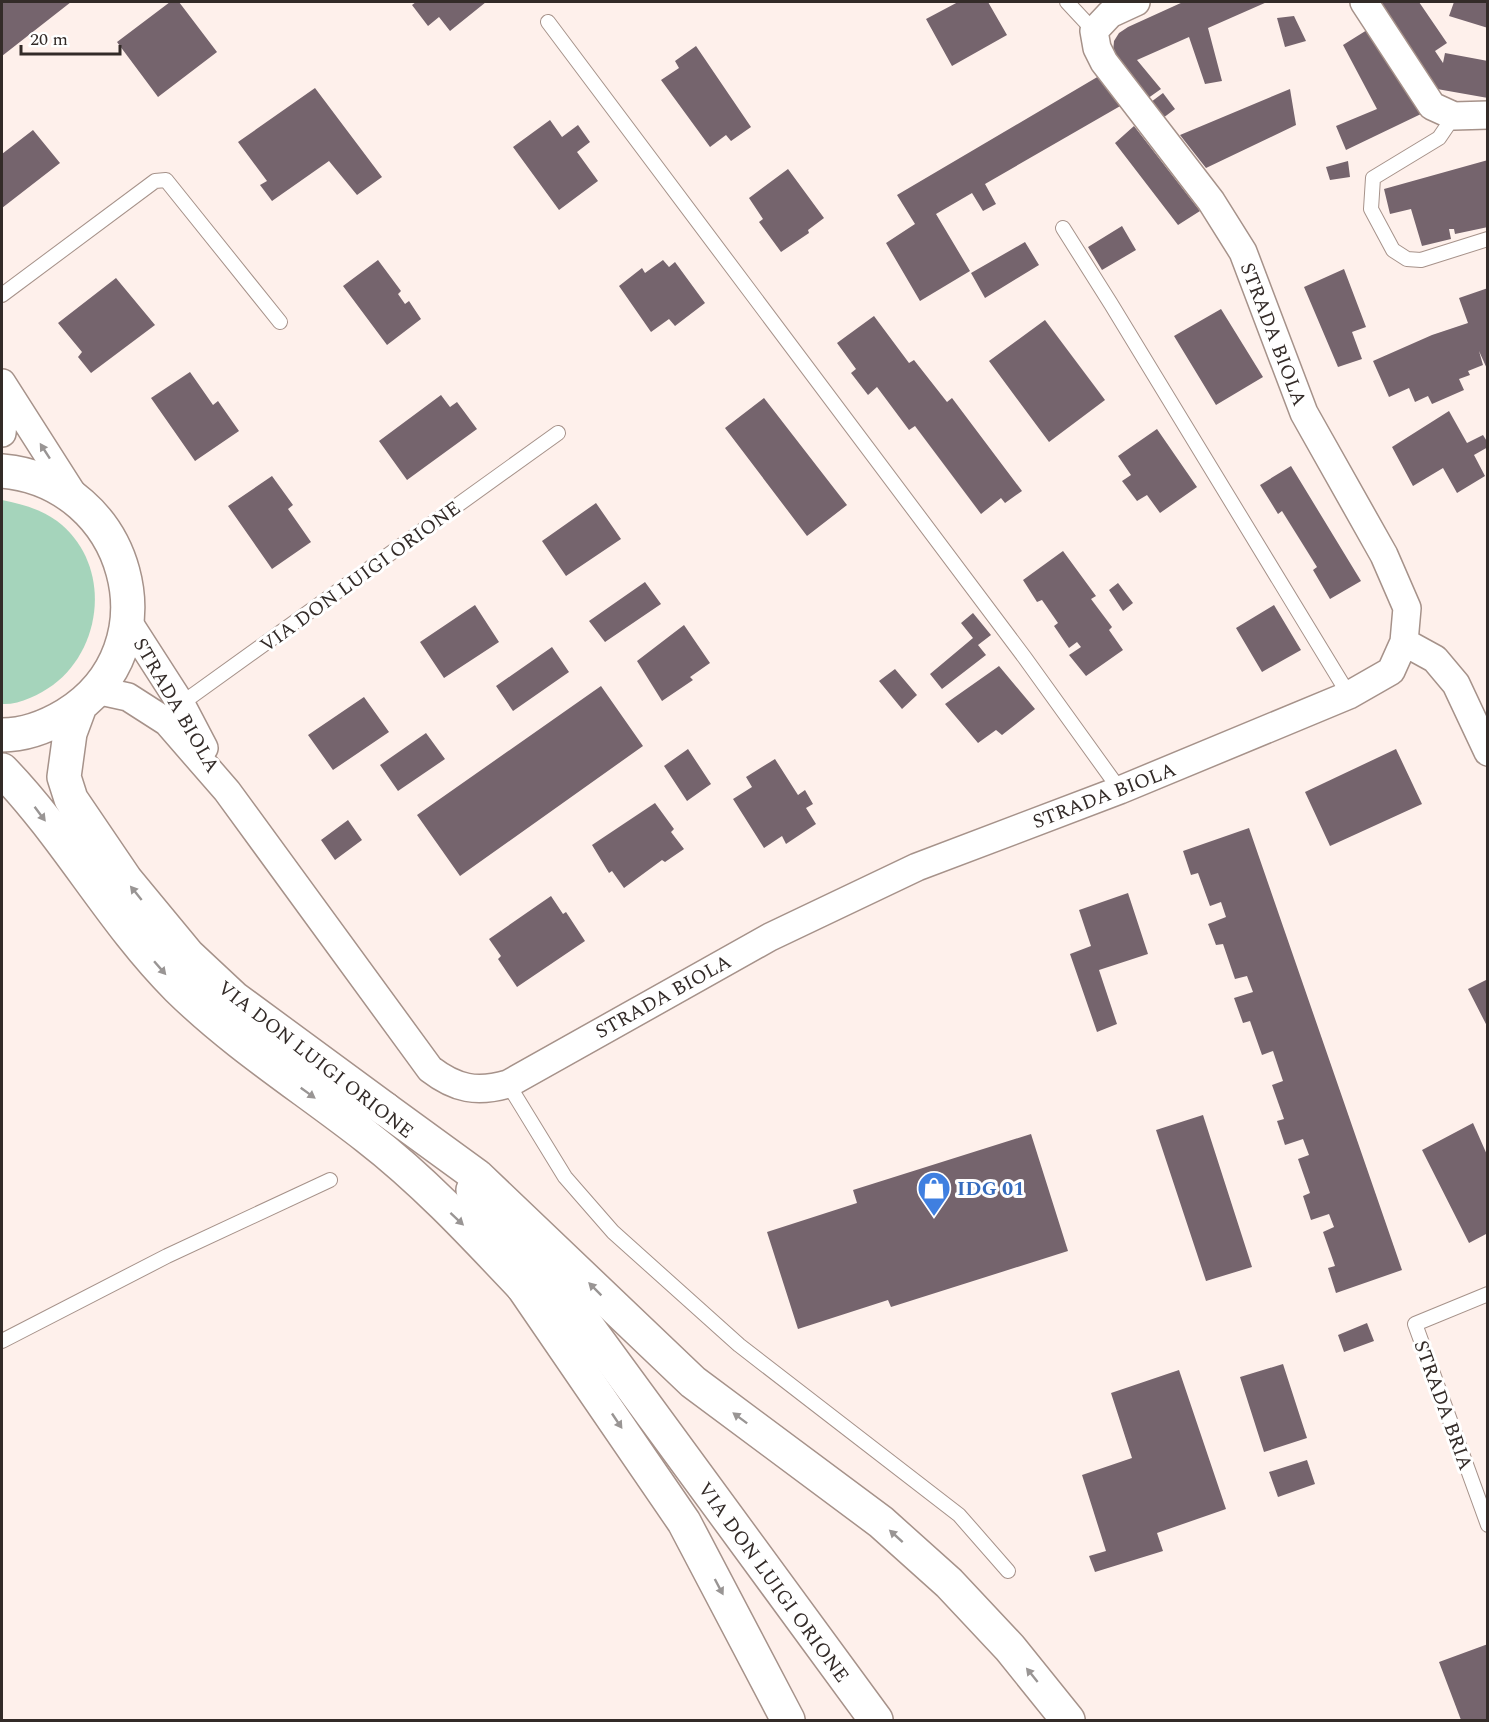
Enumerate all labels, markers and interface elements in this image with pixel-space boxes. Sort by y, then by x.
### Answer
scale bar [21,18,120,56]
text: 20 m [30,26,68,53]
street label: STRADA BIOLA [1232,258,1314,410]
one-way arrow [40,443,51,459]
street label: VIA DON LUIGI ORIONE [254,494,467,660]
street label: STRADA BIOLA [125,632,227,779]
street label: STRADA BIOLA [1028,755,1180,837]
one-way arrow [34,806,46,822]
one-way arrow [131,885,143,900]
street label: STRADA BIOLA [590,947,737,1047]
one-way arrow [153,960,166,975]
street label: VIA DON LUIGI ORIONE [211,974,420,1146]
one-way arrow [301,1087,316,1099]
shop icon: IDG 01 [916,1170,952,1217]
place label: IDG 01 [957,1174,1024,1204]
one-way arrow [450,1212,465,1226]
one-way arrow [588,1282,602,1296]
street label: STRADA BRIA [1406,1336,1480,1475]
one-way arrow [733,1412,748,1424]
one-way arrow [611,1413,622,1429]
street label: VIA DON LUIGI ORIONE [690,1476,856,1689]
one-way arrow [889,1530,904,1543]
one-way arrow [714,1579,724,1596]
one-way arrow [1026,1668,1039,1683]

